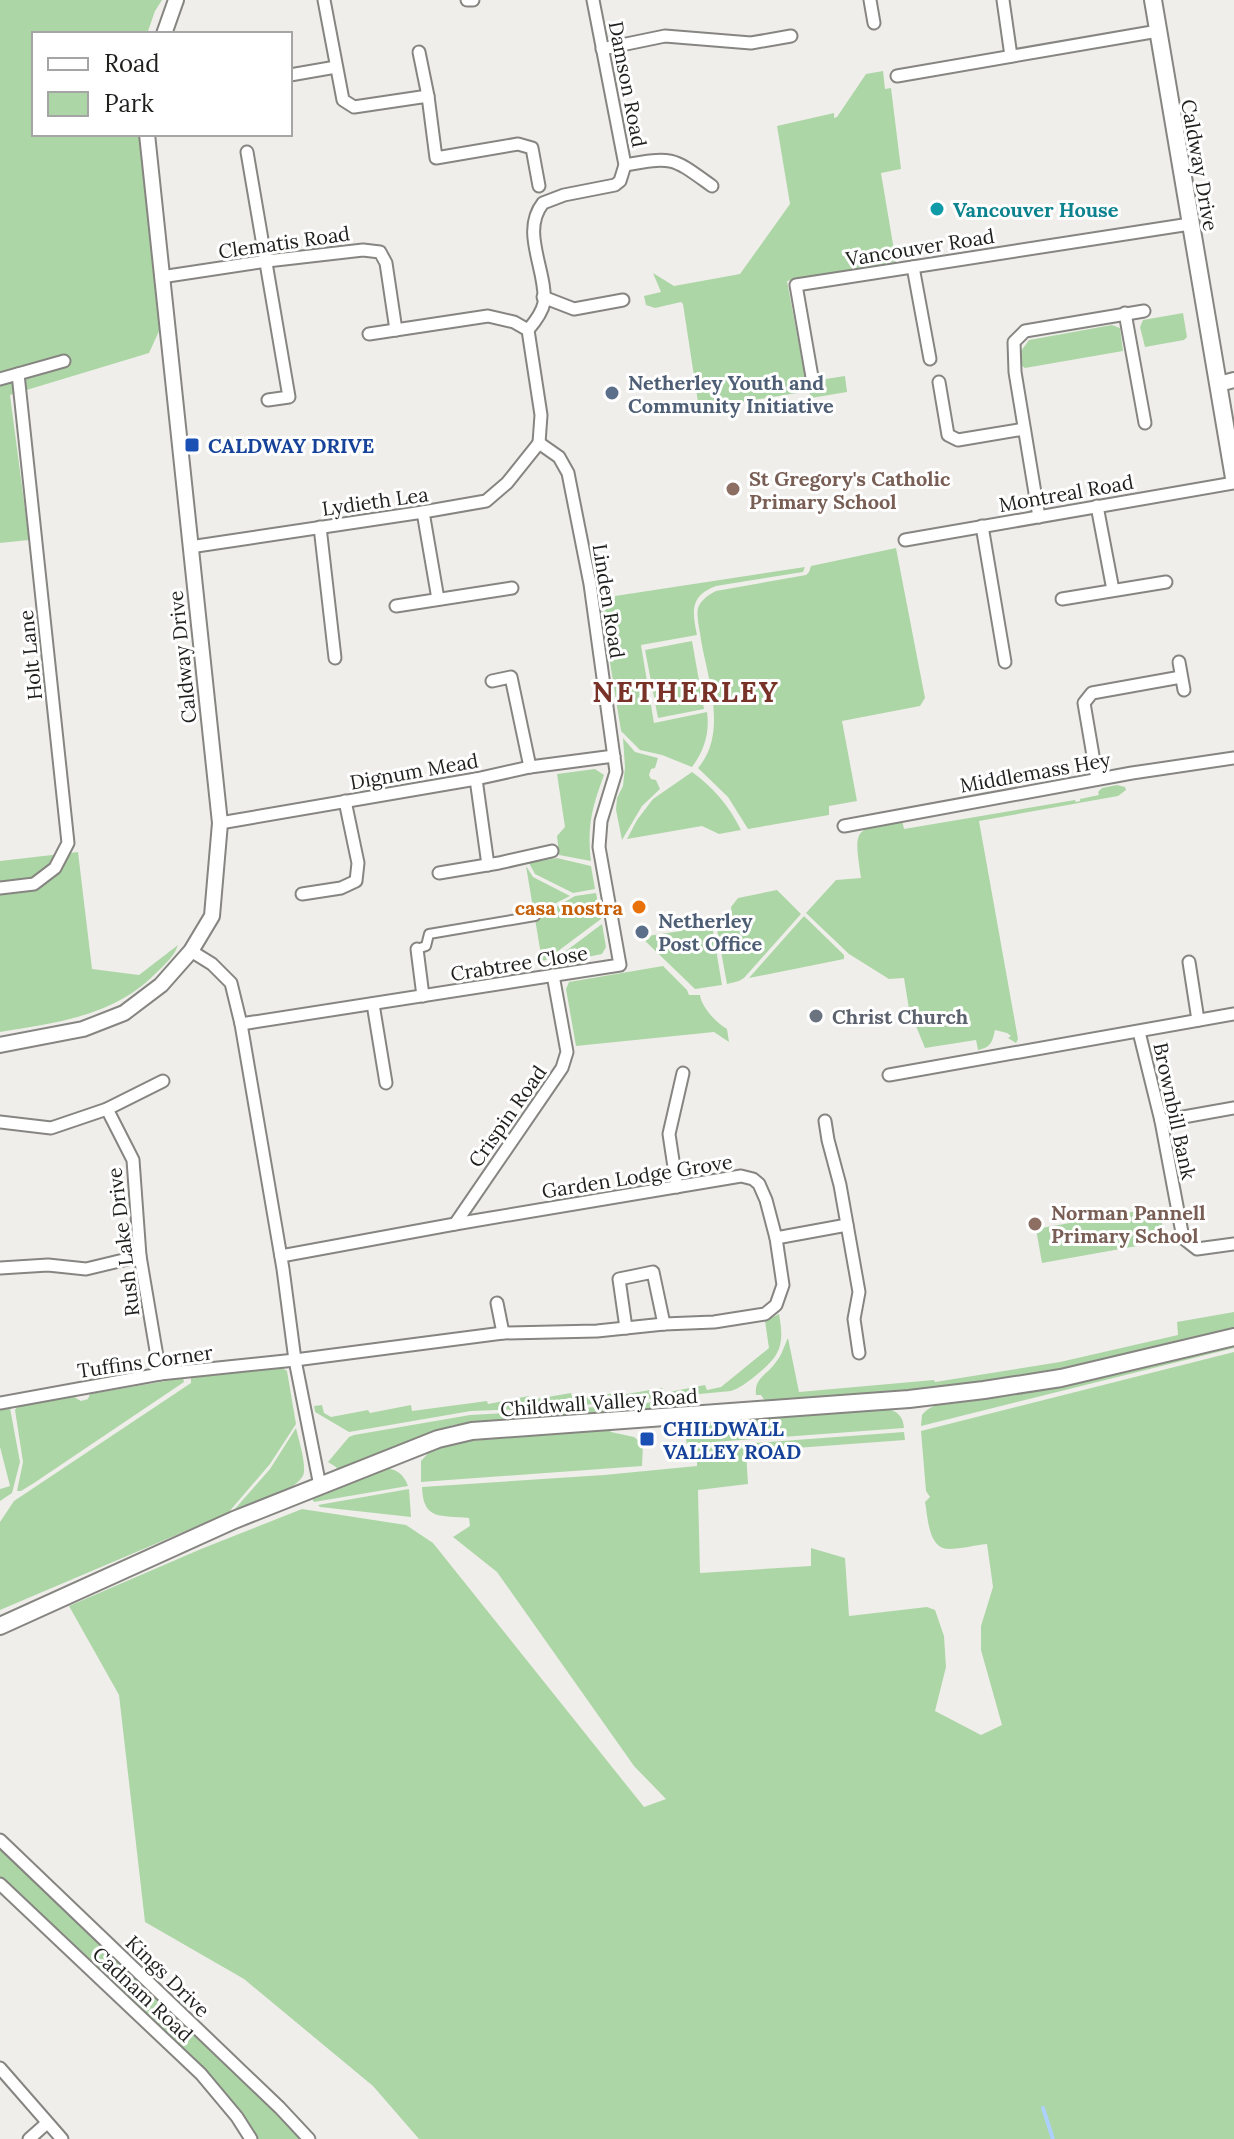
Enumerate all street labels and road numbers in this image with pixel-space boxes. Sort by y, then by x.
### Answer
street label: Damson Road [604,19,652,149]
street label: Caldway Drive [1176,97,1224,233]
street label: Clematis Road [217,220,351,264]
street label: Vancouver Road [843,223,996,271]
street label: Montreal Road [997,469,1135,517]
street label: Lydieth Lea [320,481,430,521]
street label: Linden Road [588,542,630,660]
street label: Caldway Drive [163,589,201,725]
street label: Holt Lane [13,608,47,701]
street label: Middlemass Hey [958,746,1113,798]
street label: Dignum Mead [348,747,480,795]
street label: Crabtree Close [449,940,590,986]
street label: Brownbill Bank [1148,1040,1202,1182]
street label: Crispin Road [463,1060,551,1172]
street label: Garden Lodge Grove [540,1149,734,1203]
street label: Rush Lake Drive [101,1166,145,1318]
street label: Tuffins Corner [76,1339,215,1383]
street label: Childwall Valley Road [499,1383,699,1421]
street label: Kings Drive [121,1930,215,2022]
street label: Cadnam Road [88,1941,198,2047]

